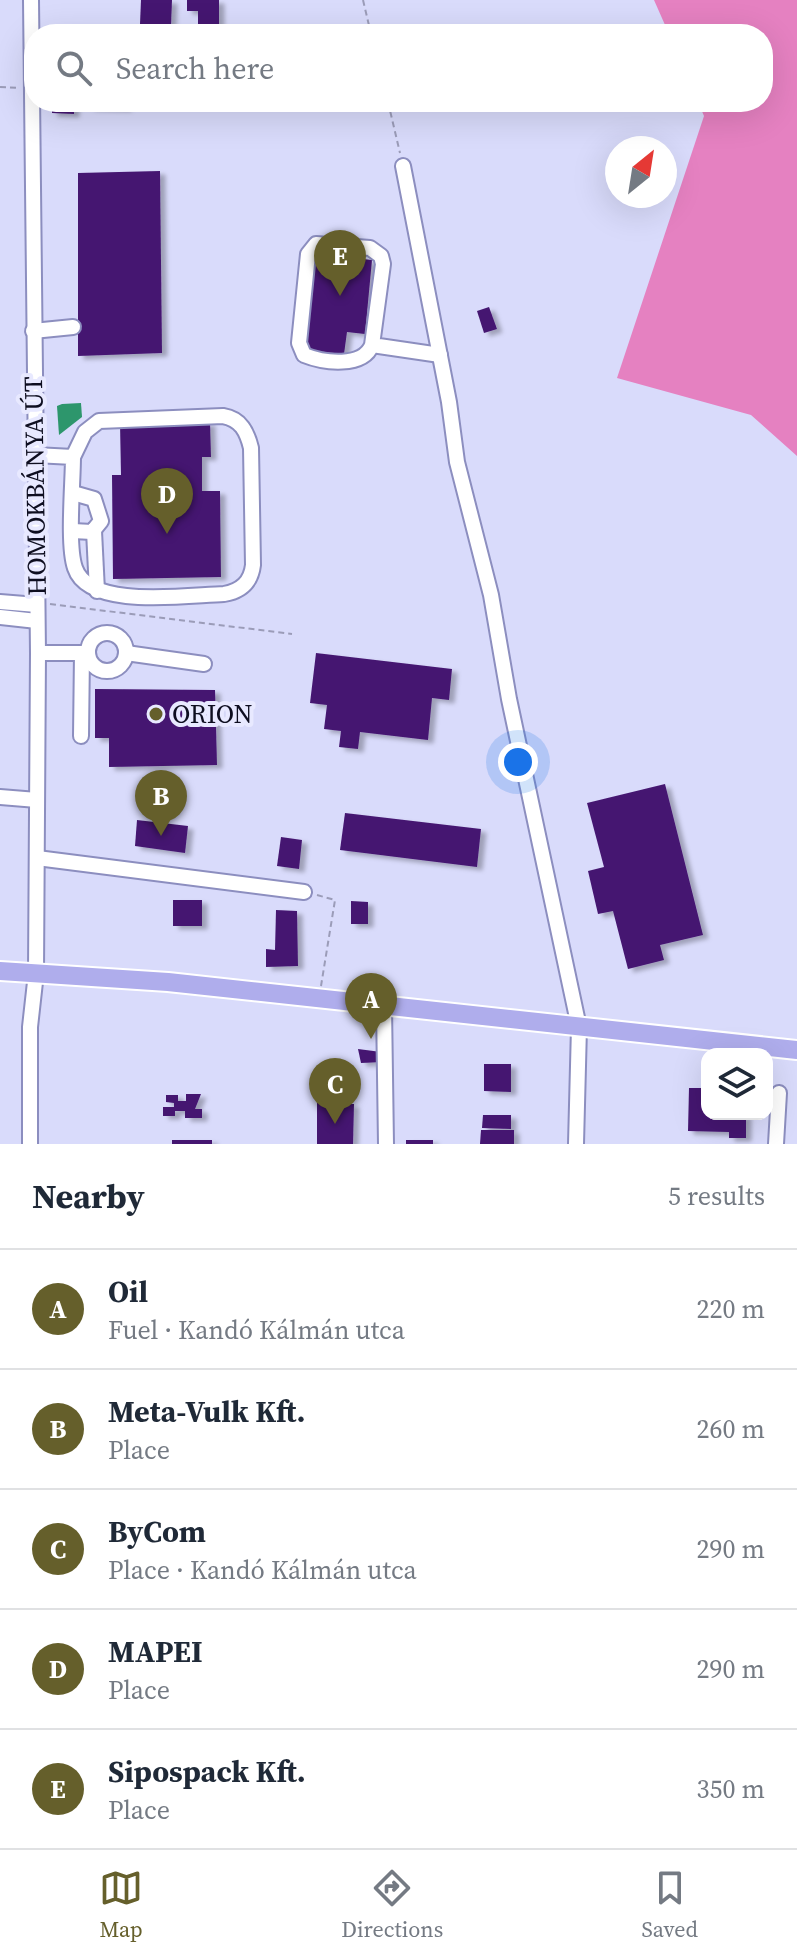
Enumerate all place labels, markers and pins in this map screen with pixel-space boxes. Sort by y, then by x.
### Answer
pin: E [314,230,366,296]
pin: D [141,468,193,534]
place label: ORION [172,696,253,732]
marker: ORION [147,705,165,723]
pin: B [135,770,187,836]
pin: A [345,973,397,1039]
pin: C [309,1058,361,1124]

